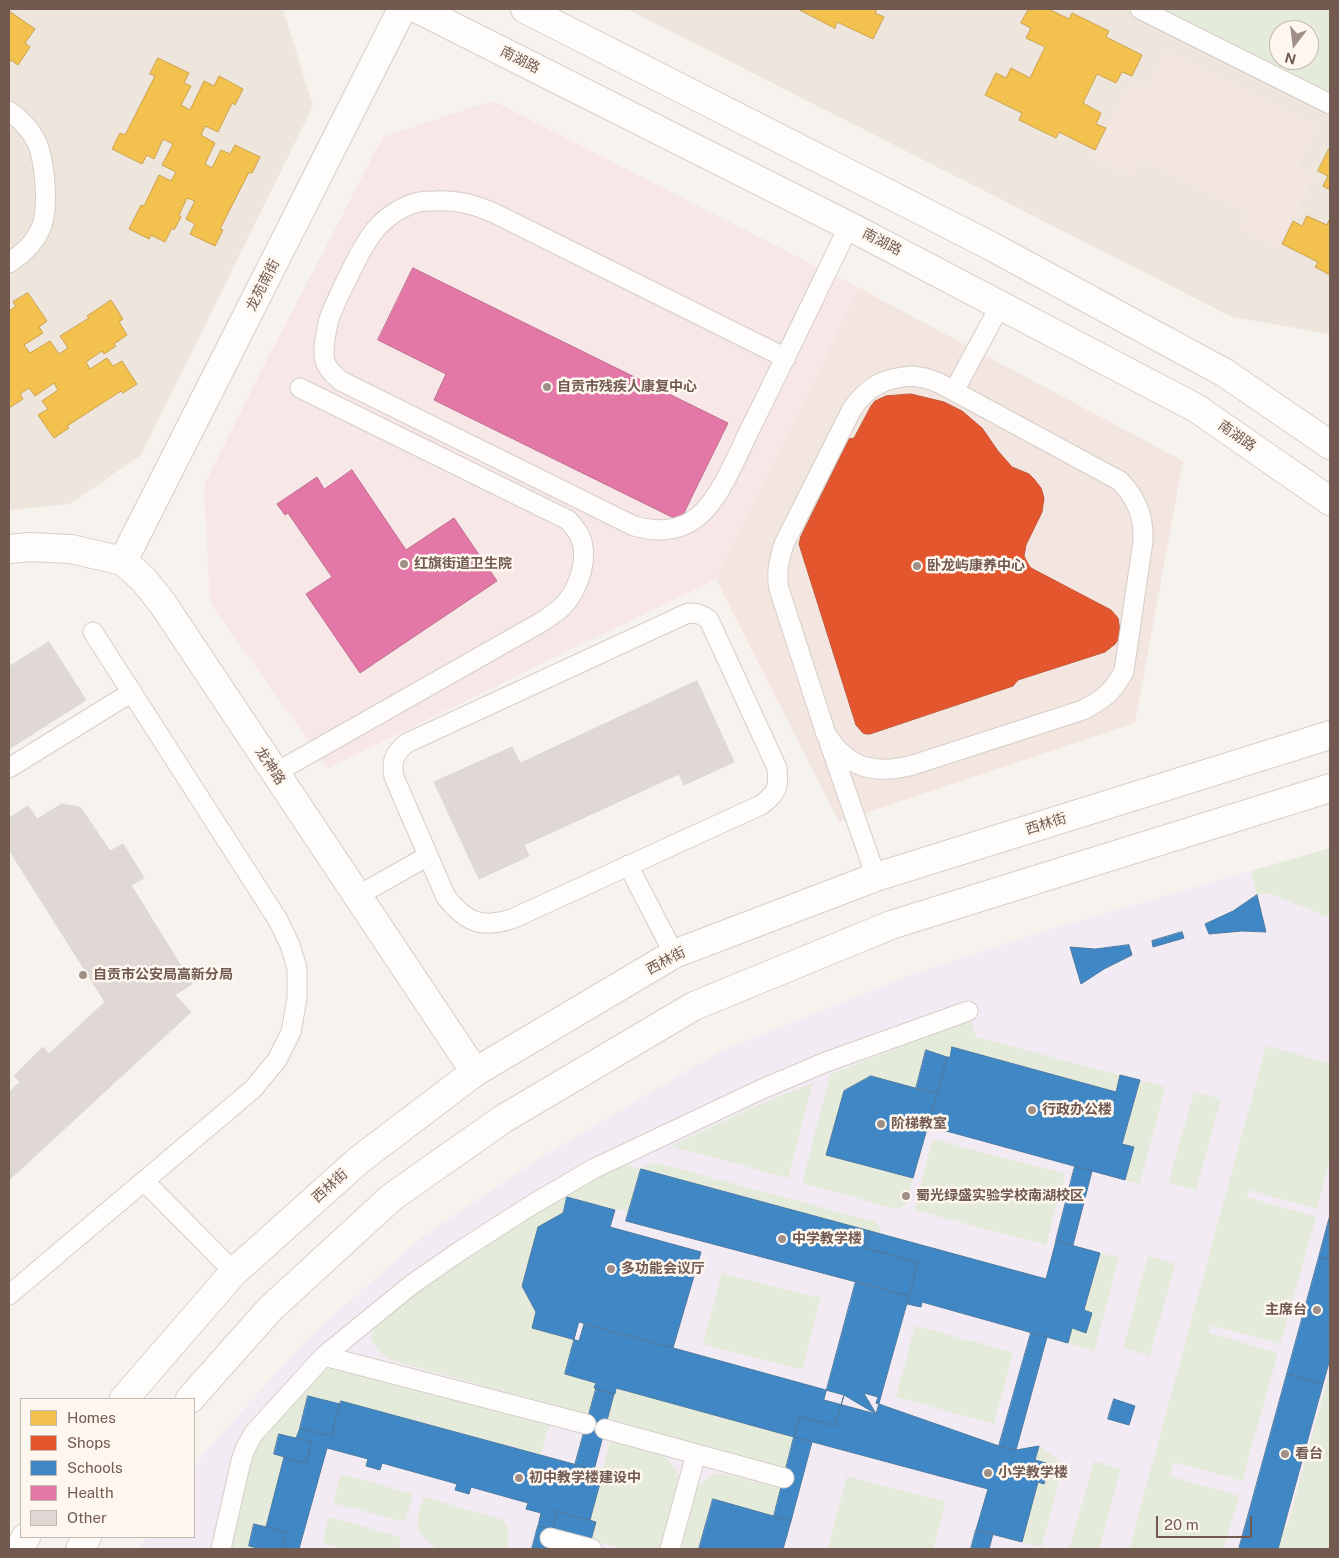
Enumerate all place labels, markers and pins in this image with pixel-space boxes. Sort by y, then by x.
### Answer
place label: 自贡市残疾人康复中心 [557,379,697,395]
marker: 自贡市残疾人康复中心 [541,381,553,393]
place label: 红旗街道卫生院 [414,556,512,572]
marker: 红旗街道卫生院 [398,558,410,570]
place label: 卧龙屿康养中心 [927,558,1025,574]
marker: 卧龙屿康养中心 [911,560,923,572]
place label: 自贡市公安局高新分局 [93,967,233,983]
marker: 自贡市公安局高新分局 [77,969,89,981]
place label: 行政办公楼 [1042,1102,1112,1118]
marker: 行政办公楼 [1026,1104,1038,1116]
place label: 阶梯教室 [891,1116,947,1132]
marker: 阶梯教室 [875,1118,887,1130]
place label: 蜀光绿盛实验学校南湖校区 [916,1188,1084,1204]
marker: 蜀光绿盛实验学校南湖校区 [900,1190,912,1202]
place label: 中学教学楼 [792,1231,862,1247]
marker: 中学教学楼 [776,1233,788,1245]
place label: 多功能会议厅 [621,1261,705,1277]
marker: 多功能会议厅 [605,1263,617,1275]
place label: 主席台 [1265,1302,1307,1318]
marker: 主席台 [1311,1304,1323,1316]
place label: 看台 [1295,1446,1323,1462]
marker: 看台 [1279,1448,1291,1460]
place label: 小学教学楼 [998,1465,1068,1481]
marker: 小学教学楼 [982,1467,994,1479]
place label: 初中教学楼建设中 [529,1470,641,1486]
marker: 初中教学楼建设中 [513,1472,525,1484]

